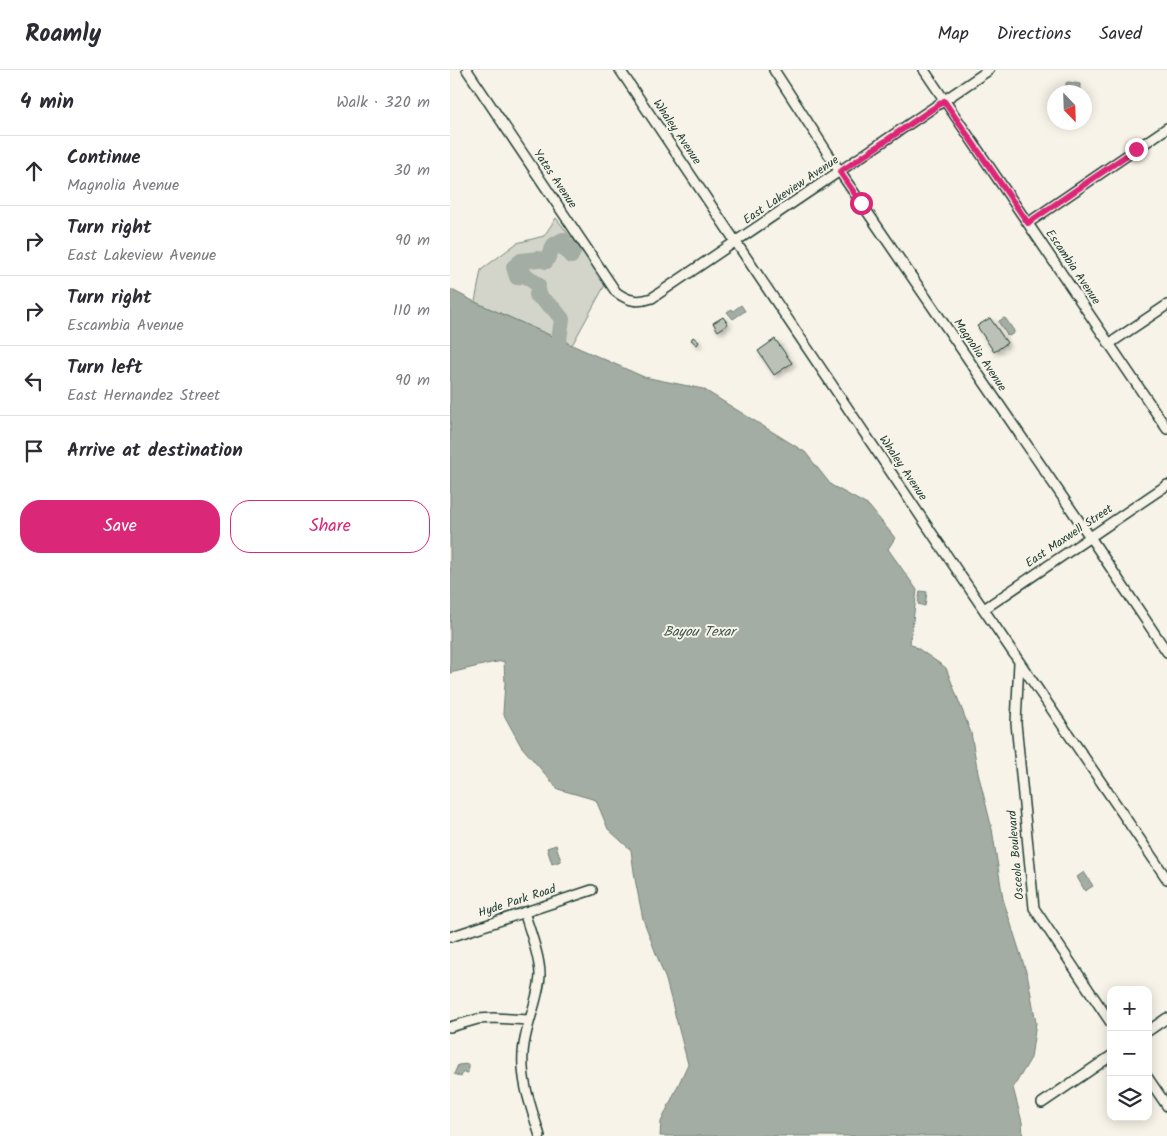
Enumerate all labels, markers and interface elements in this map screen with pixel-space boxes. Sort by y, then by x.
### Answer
text: Roamly [25,15,101,54]
text: Map [937,20,969,49]
text: Directions [997,20,1071,49]
text: Saved [1099,20,1142,49]
north arrow [1047,85,1092,130]
text: 4 min [20,86,74,119]
text: Walk · 320 m [336,90,430,115]
street label: Whaley Avenue [648,95,706,169]
route end [1125,138,1148,161]
text: Continue [67,143,140,173]
street label: Yates Avenue [528,146,582,213]
street label: East Lakeview Avenue [739,150,843,229]
icon: ahead [20,157,48,185]
text: 30 m [394,158,430,183]
text: Magnolia Avenue [67,173,179,198]
route start [850,192,873,215]
text: Turn right [67,213,152,243]
street label: Escambia Avenue [1041,225,1106,309]
icon: right [20,227,48,255]
text: 90 m [395,228,430,253]
text: East Lakeview Avenue [67,243,216,268]
text: Turn right [67,283,152,313]
icon: right [20,297,48,325]
text: 110 m [393,298,430,323]
text: Escambia Avenue [67,313,184,338]
street label: Magnolia Avenue [949,315,1012,396]
text: Turn left [67,353,142,383]
icon: left [20,367,48,395]
text: 90 m [395,368,430,393]
text: East Hernandez Street [67,383,220,408]
street label: Whaley Avenue [874,431,932,505]
text: Arrive at destination [67,436,243,466]
icon: arrive [20,437,48,465]
street label: East Maxwell Street [1021,499,1117,572]
button: Save [20,500,220,553]
button: Share [230,500,430,553]
water label: Bayou Texar [663,621,738,643]
street label: Osceola Boulevard [1003,808,1029,901]
street label: Hyde Park Road [476,879,559,922]
map controls [1107,986,1152,1121]
button: + [1107,986,1152,1031]
button: − [1107,1031,1152,1076]
button: layers [1107,1076,1152,1121]

